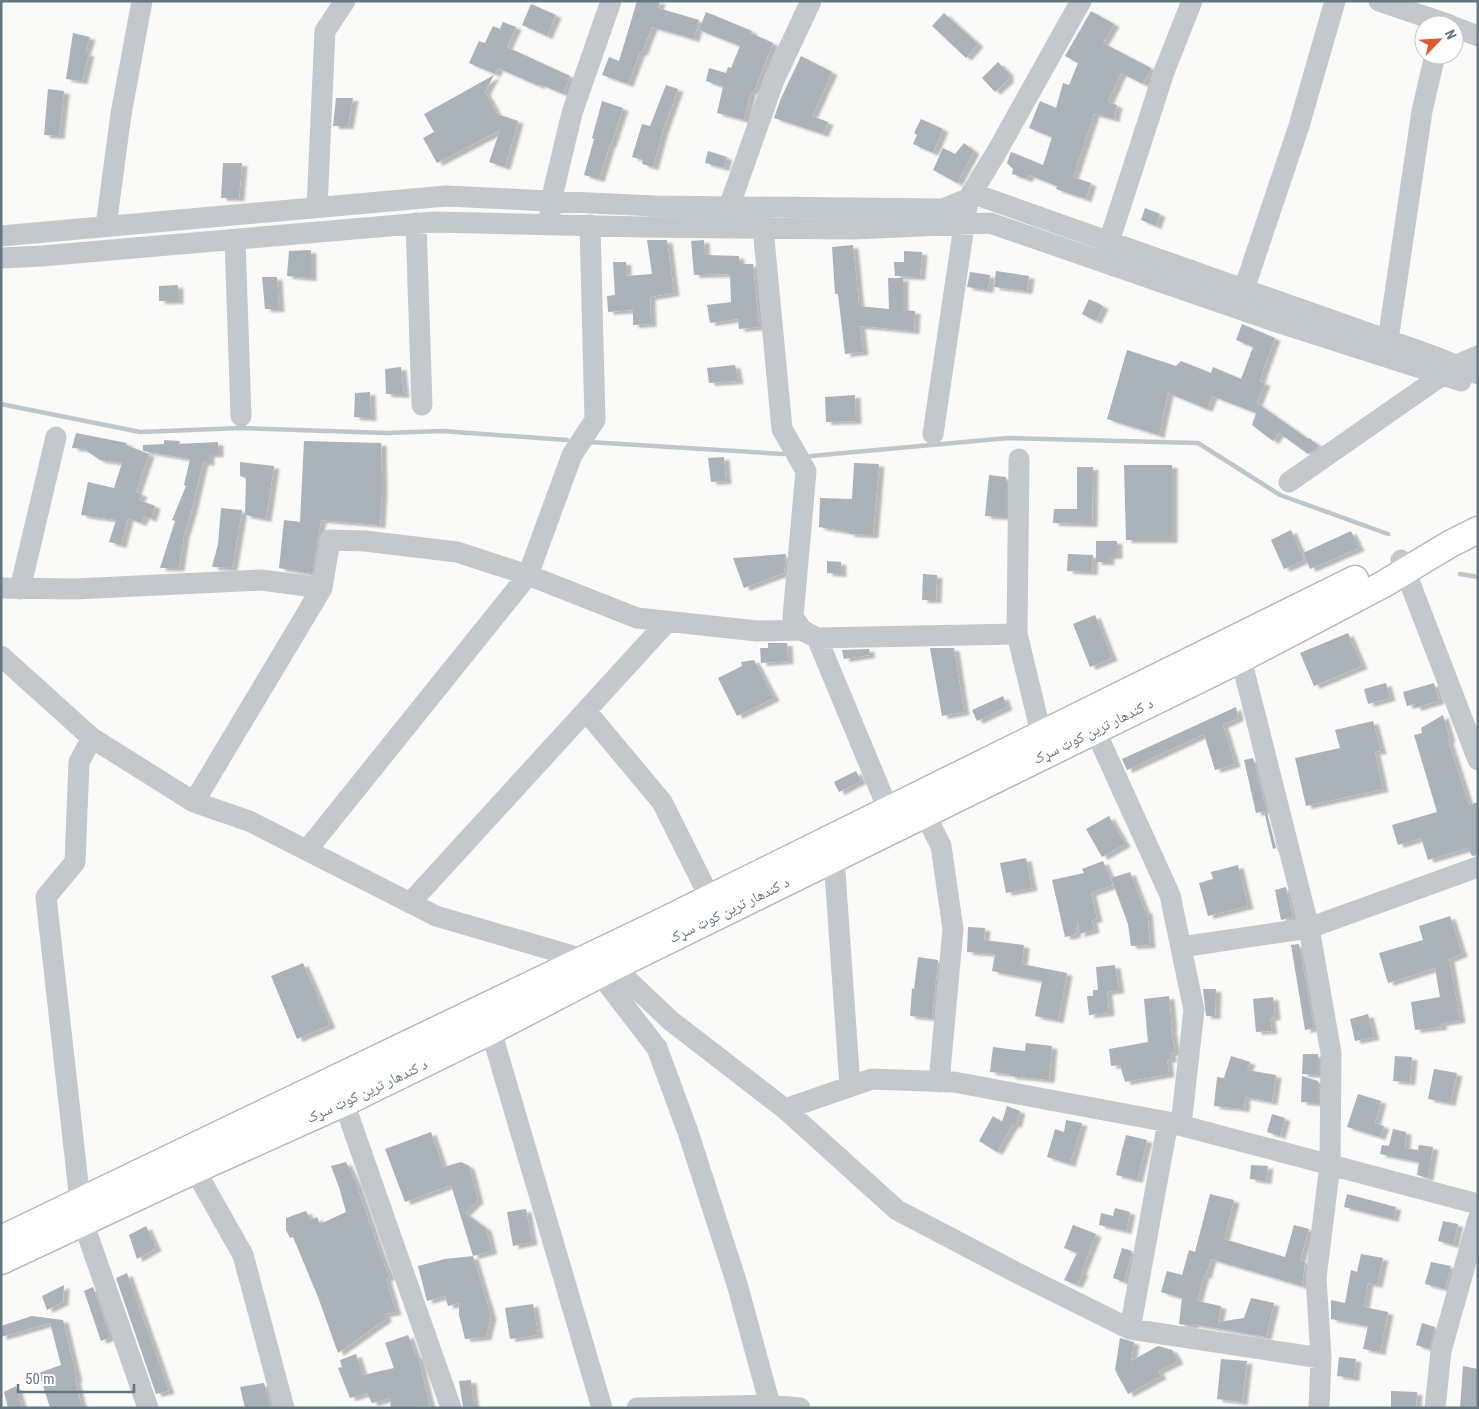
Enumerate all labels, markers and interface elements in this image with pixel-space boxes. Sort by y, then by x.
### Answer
north arrow [1414,15,1464,65]
text: N [1442,27,1460,42]
street label: د کندهار ترين کوټ سړک [1030,694,1157,769]
street label: د کندهار ترين کوټ سړک [666,873,793,948]
street label: د کندهار ترين کوټ سړک [304,1055,431,1128]
scale bar [18,1362,134,1394]
text: 50 m [25,1370,55,1388]

